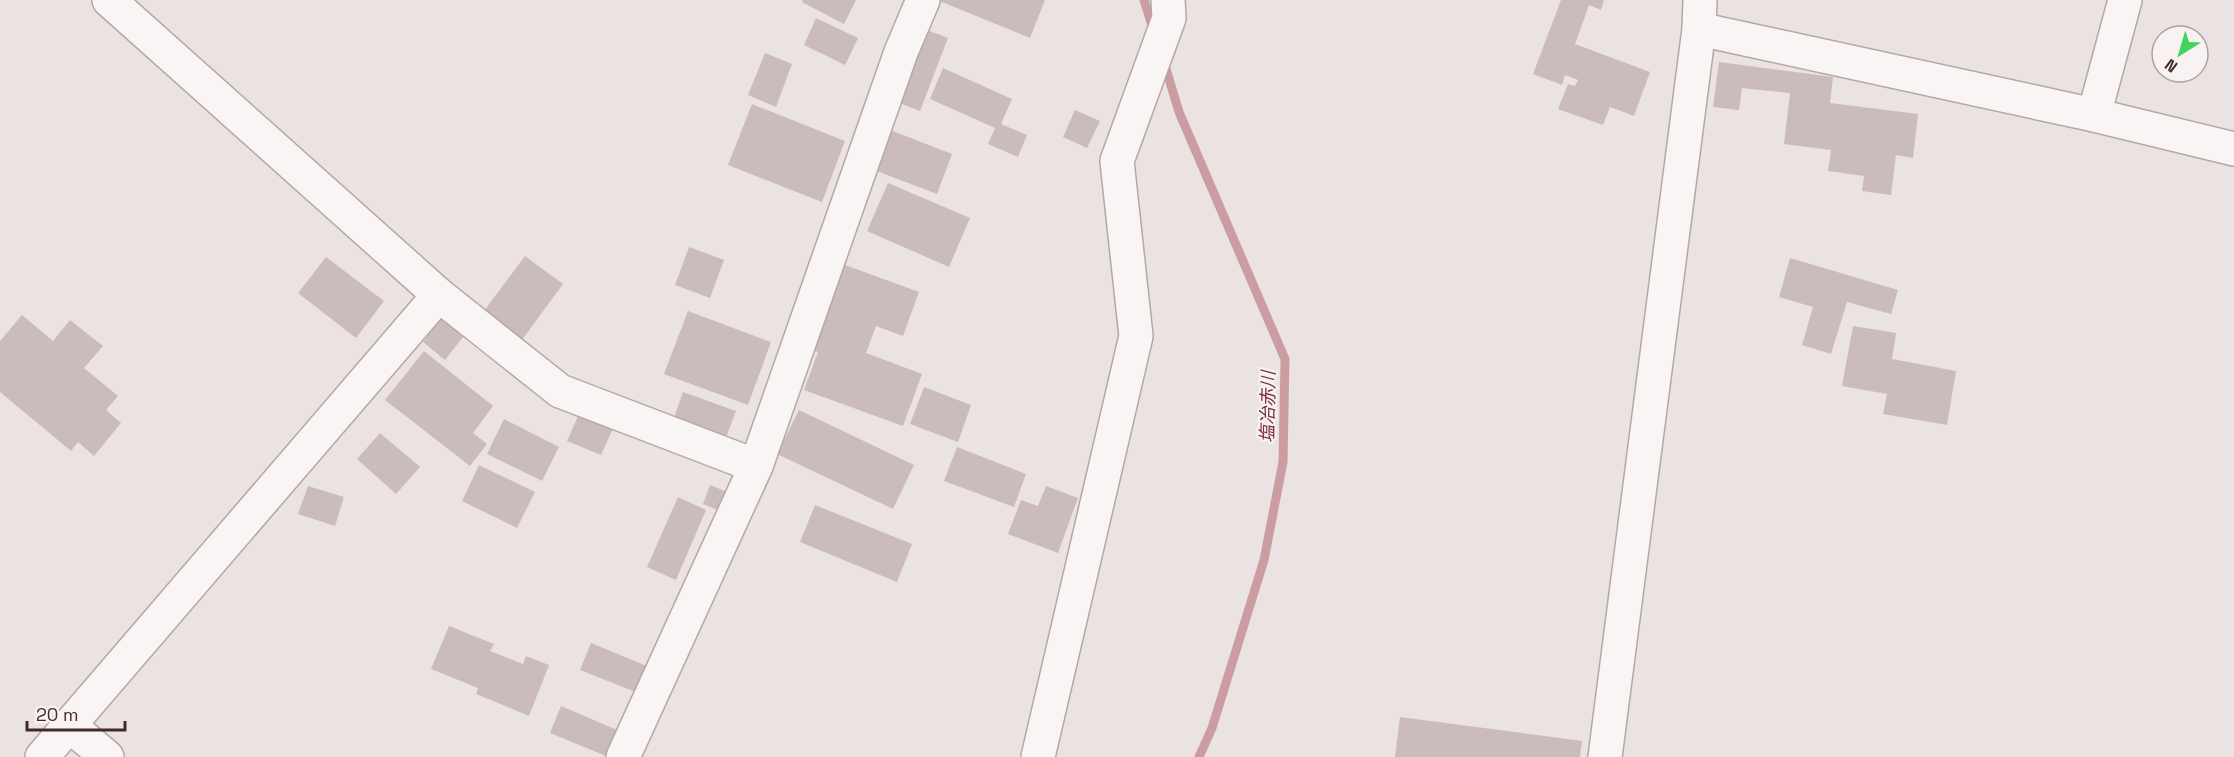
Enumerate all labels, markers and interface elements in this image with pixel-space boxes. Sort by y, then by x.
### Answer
north arrow [2150,24,2210,84]
text: N [2161,54,2182,77]
water label: 塩冶赤川 [1255,369,1280,443]
scale bar [27,694,124,732]
text: 20 m [36,703,79,726]

